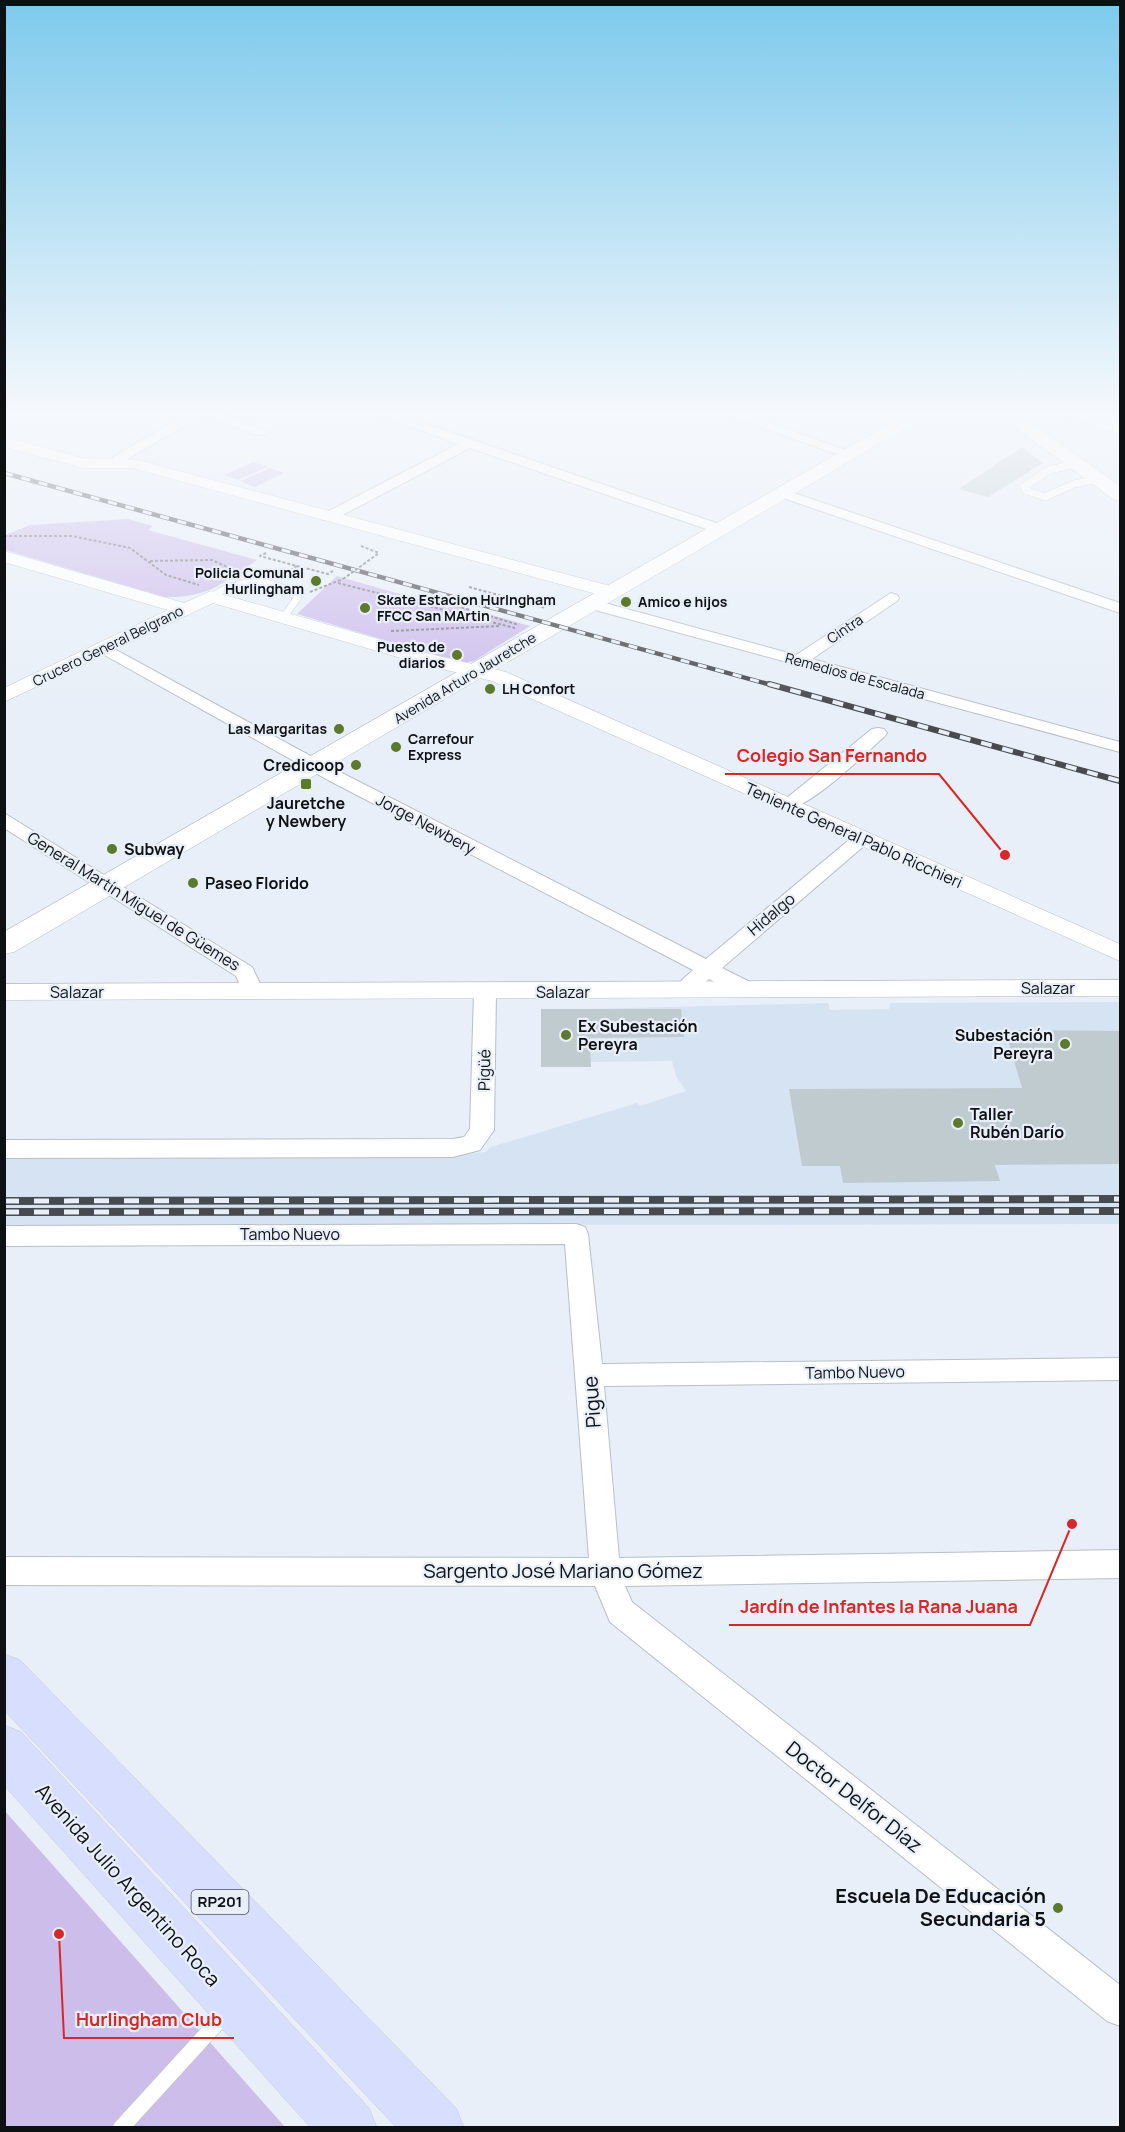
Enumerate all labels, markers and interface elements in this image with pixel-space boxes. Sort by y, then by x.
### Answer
place label: Policia Comunal Hurlingham [195,563,304,598]
marker: Policia Comunal Hurlingham [309,574,323,588]
place label: Skate Estacion Hurlngham FFCC San MArtin [377,590,556,625]
place label: Amico e hijos [638,592,728,611]
marker: Amico e hijos [619,595,633,609]
street label: Crucero General Belgrano [29,601,186,690]
marker: Skate Estacion Hurlngham FFCC San MArtin [358,601,372,615]
street label: Cintra [823,610,867,648]
street label: Avenida Arturo Jauretche [390,628,539,728]
place label: Puesto de diarios [377,637,445,672]
marker: Puesto de diarios [450,648,464,662]
street label: Remedios de Escalada [783,648,927,703]
place label: LH Confort [502,679,575,698]
marker: LH Confort [483,682,497,696]
place label: Las Margaritas [228,719,327,738]
marker: Las Margaritas [332,722,346,736]
place label: Carrefour Express [408,729,474,764]
callout: Colegio San Fernando [725,738,939,774]
marker: Carrefour Express [389,740,403,754]
text: Colegio San Fernando [737,743,927,767]
place label: Credicoop [263,754,344,776]
marker: Credicoop [349,758,363,772]
marker: Jauretche y Newbery [299,777,313,791]
street label: Teniente General Pablo Ricchieri [742,777,966,893]
street label: Jorge Newbery [372,789,480,860]
place label: Jauretche y Newbery [266,792,346,832]
street label: General Martín Miguel de Güemes [23,826,245,976]
place label: Subway [124,838,184,860]
marker: Subway [105,842,119,856]
place label: Paseo Florido [205,872,309,894]
marker: Paseo Florido [186,876,200,890]
street label: Hidalgo [743,888,799,940]
street label: Salazar [1021,977,1075,999]
street label: Salazar [50,981,104,1003]
street label: Salazar [536,981,590,1003]
place label: Ex Subestación Pereyra [578,1015,698,1055]
place label: Subestación Pereyra [955,1024,1053,1064]
marker: Ex Subestación Pereyra [559,1028,573,1042]
marker: Subestación Pereyra [1058,1037,1072,1051]
street label: Pigüé [473,1049,495,1091]
place label: Taller Rubén Darío [970,1103,1064,1143]
marker: Taller Rubén Darío [951,1116,965,1130]
street label: Tambo Nuevo [240,1223,340,1245]
street label: Tambo Nuevo [805,1360,905,1384]
street label: Pigue [576,1375,607,1429]
street label: Sargento José Mariano Gómez [423,1557,703,1584]
callout: Jardín de Infantes la Rana Juana [729,1589,1030,1625]
text: Jardín de Infantes la Rana Juana [740,1594,1018,1618]
street label: Doctor Delfor Díaz [780,1735,928,1858]
street label: Avenida Julio Argentino Roca [30,1777,227,1992]
place label: Escuela De Educación Secundaria 5 [835,1882,1046,1932]
road number: RP201 [192,1890,248,1914]
marker: Escuela De Educación Secundaria 5 [1051,1901,1065,1915]
callout: Hurlingham Club [64,2002,234,2038]
text: Hurlingham Club [76,2007,222,2031]

